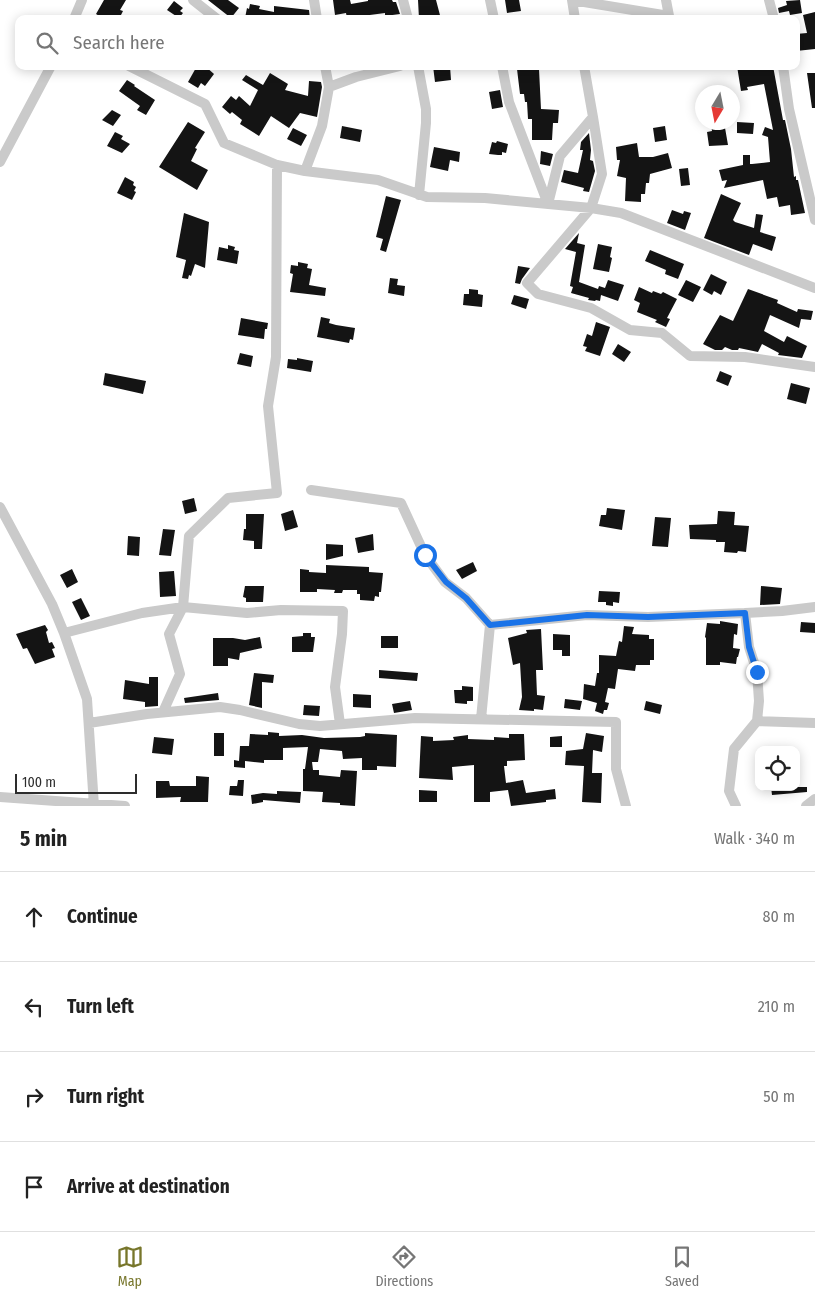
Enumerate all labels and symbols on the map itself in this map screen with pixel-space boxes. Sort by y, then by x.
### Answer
north arrow [695,85,740,130]
route start [414,544,437,567]
route end [746,661,769,684]
scale bar [15,771,138,794]

